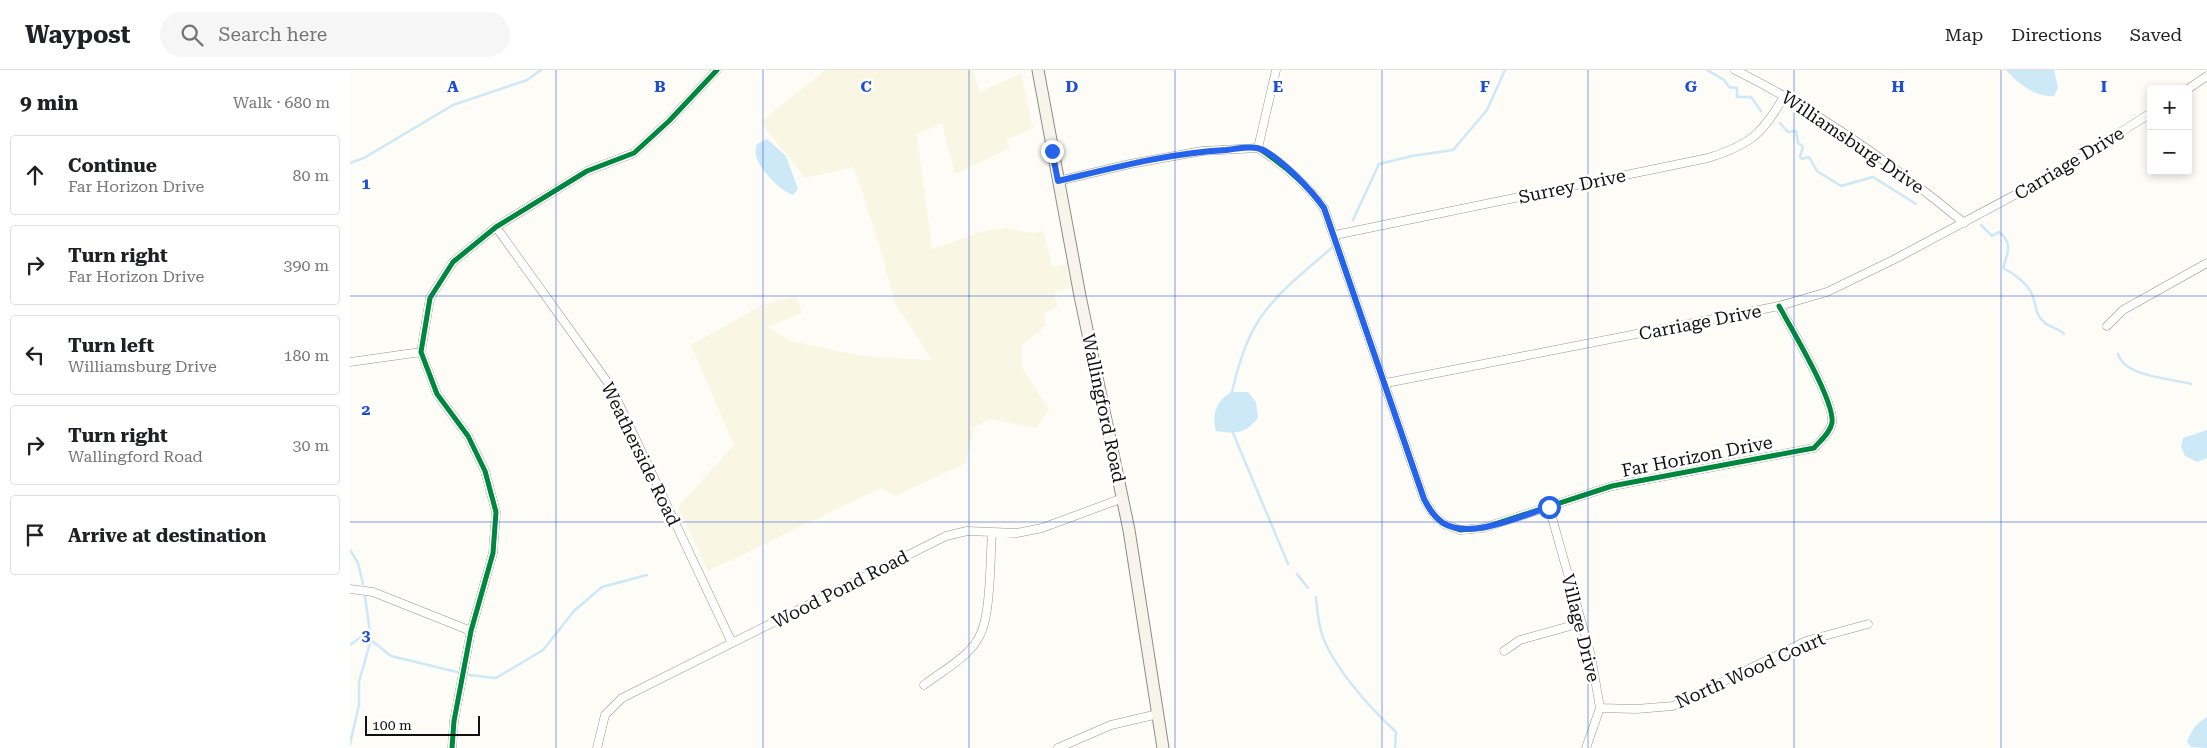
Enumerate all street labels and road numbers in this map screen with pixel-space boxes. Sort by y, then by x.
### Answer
street label: Williamsburg Drive [1778,87,1928,198]
street label: Carriage Drive [2010,122,2128,204]
street label: Surrey Drive [1517,164,1628,208]
street label: Carriage Drive [1637,300,1763,344]
street label: Wallingford Road [1078,332,1130,485]
street label: Weatherside Road [597,379,685,530]
street label: Far Horizon Drive [1620,431,1774,481]
street label: Wood Pond Road [768,545,912,632]
street label: Village Drive [1557,572,1605,684]
street label: North Wood Court [1672,628,1828,712]

